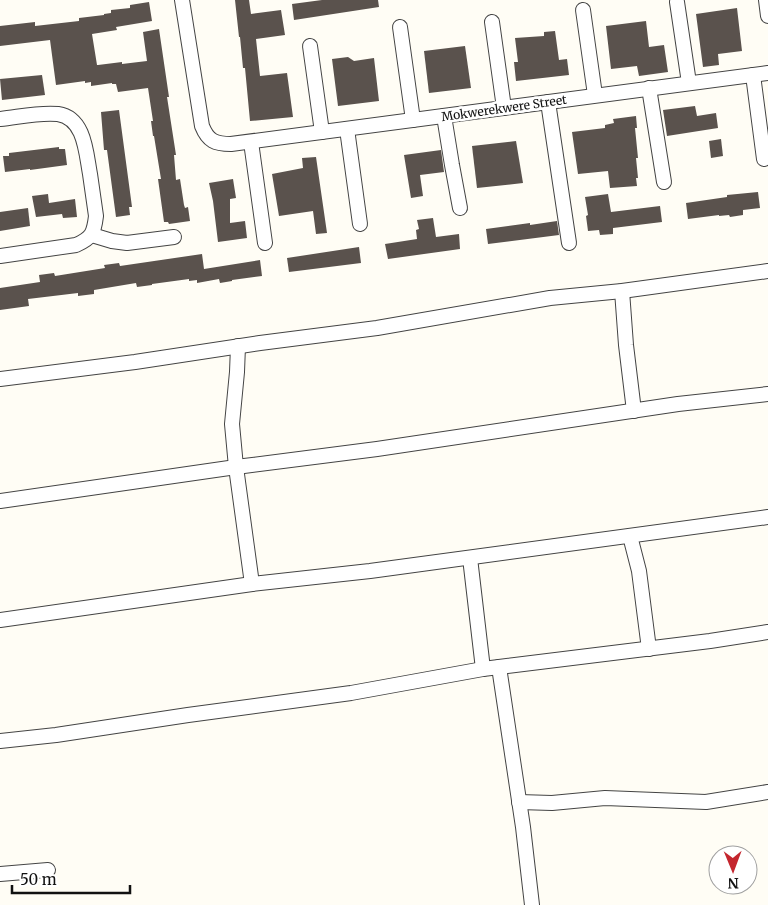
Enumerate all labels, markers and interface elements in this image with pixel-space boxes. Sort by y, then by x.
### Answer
street label: Mokwerekwere Street [440,92,568,124]
north arrow [708,845,758,895]
scale bar [12,862,130,894]
text: 50 m [20,870,57,889]
text: N [728,874,739,892]

